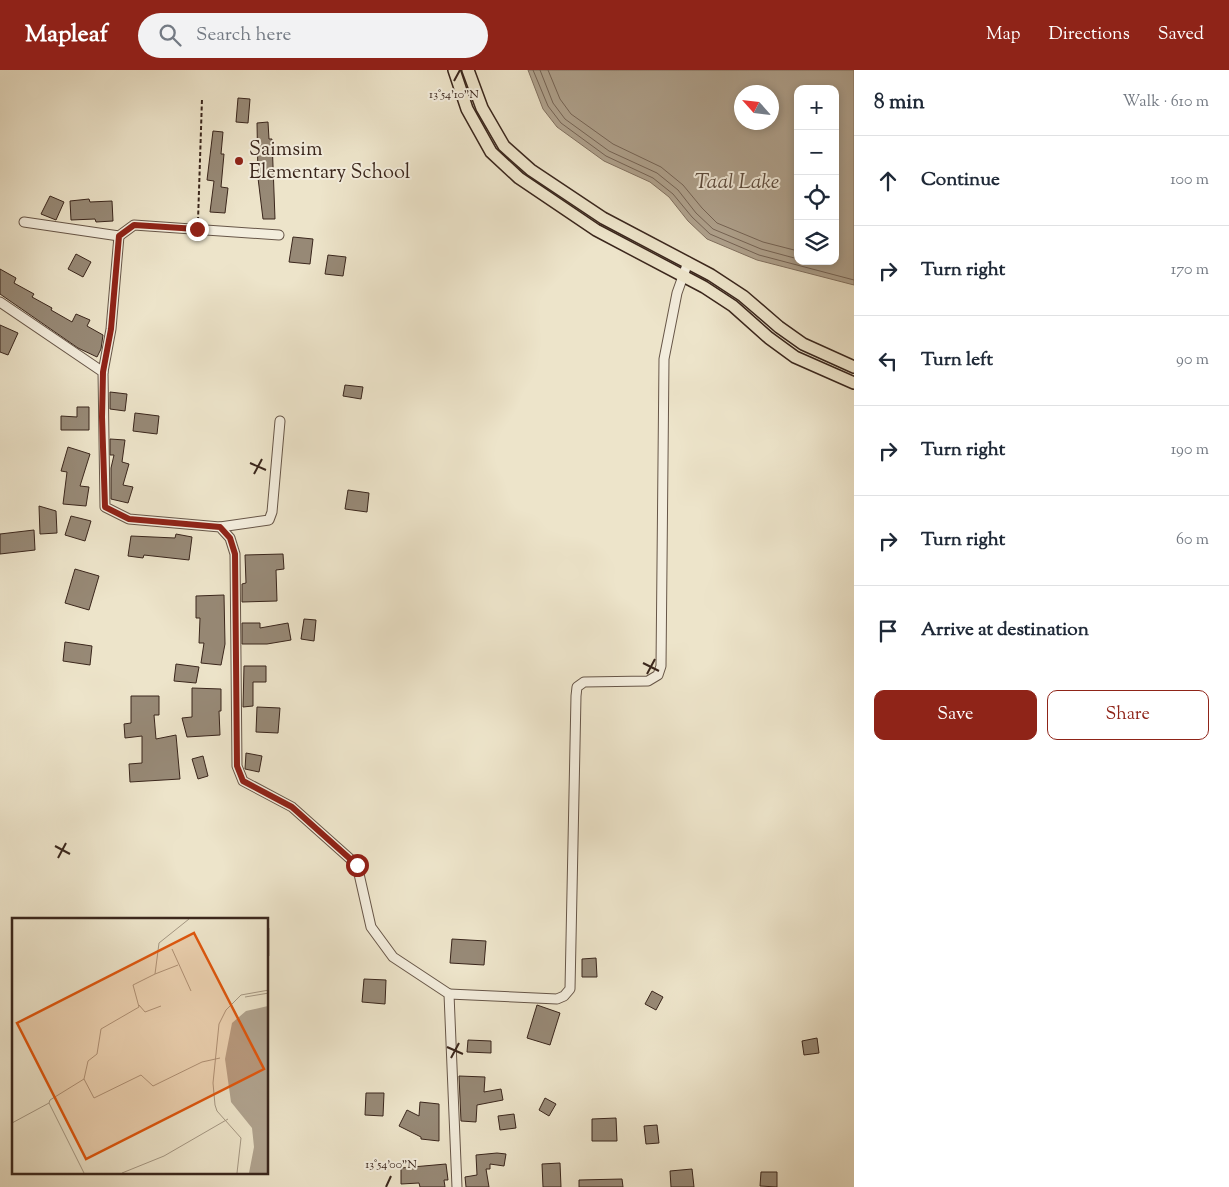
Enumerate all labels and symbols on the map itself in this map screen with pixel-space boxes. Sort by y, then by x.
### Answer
north arrow [734,85,779,130]
text: 13°54'10"N [429,86,479,104]
place label: Saimsim Elementary School [249,136,411,188]
marker: Saimsim Elementary School [233,155,245,167]
water label: Taal Lake [695,168,779,198]
route end [186,218,209,241]
route start [346,854,369,877]
inset map [12,918,269,1174]
text: 13°54'00"N [365,1156,417,1174]

